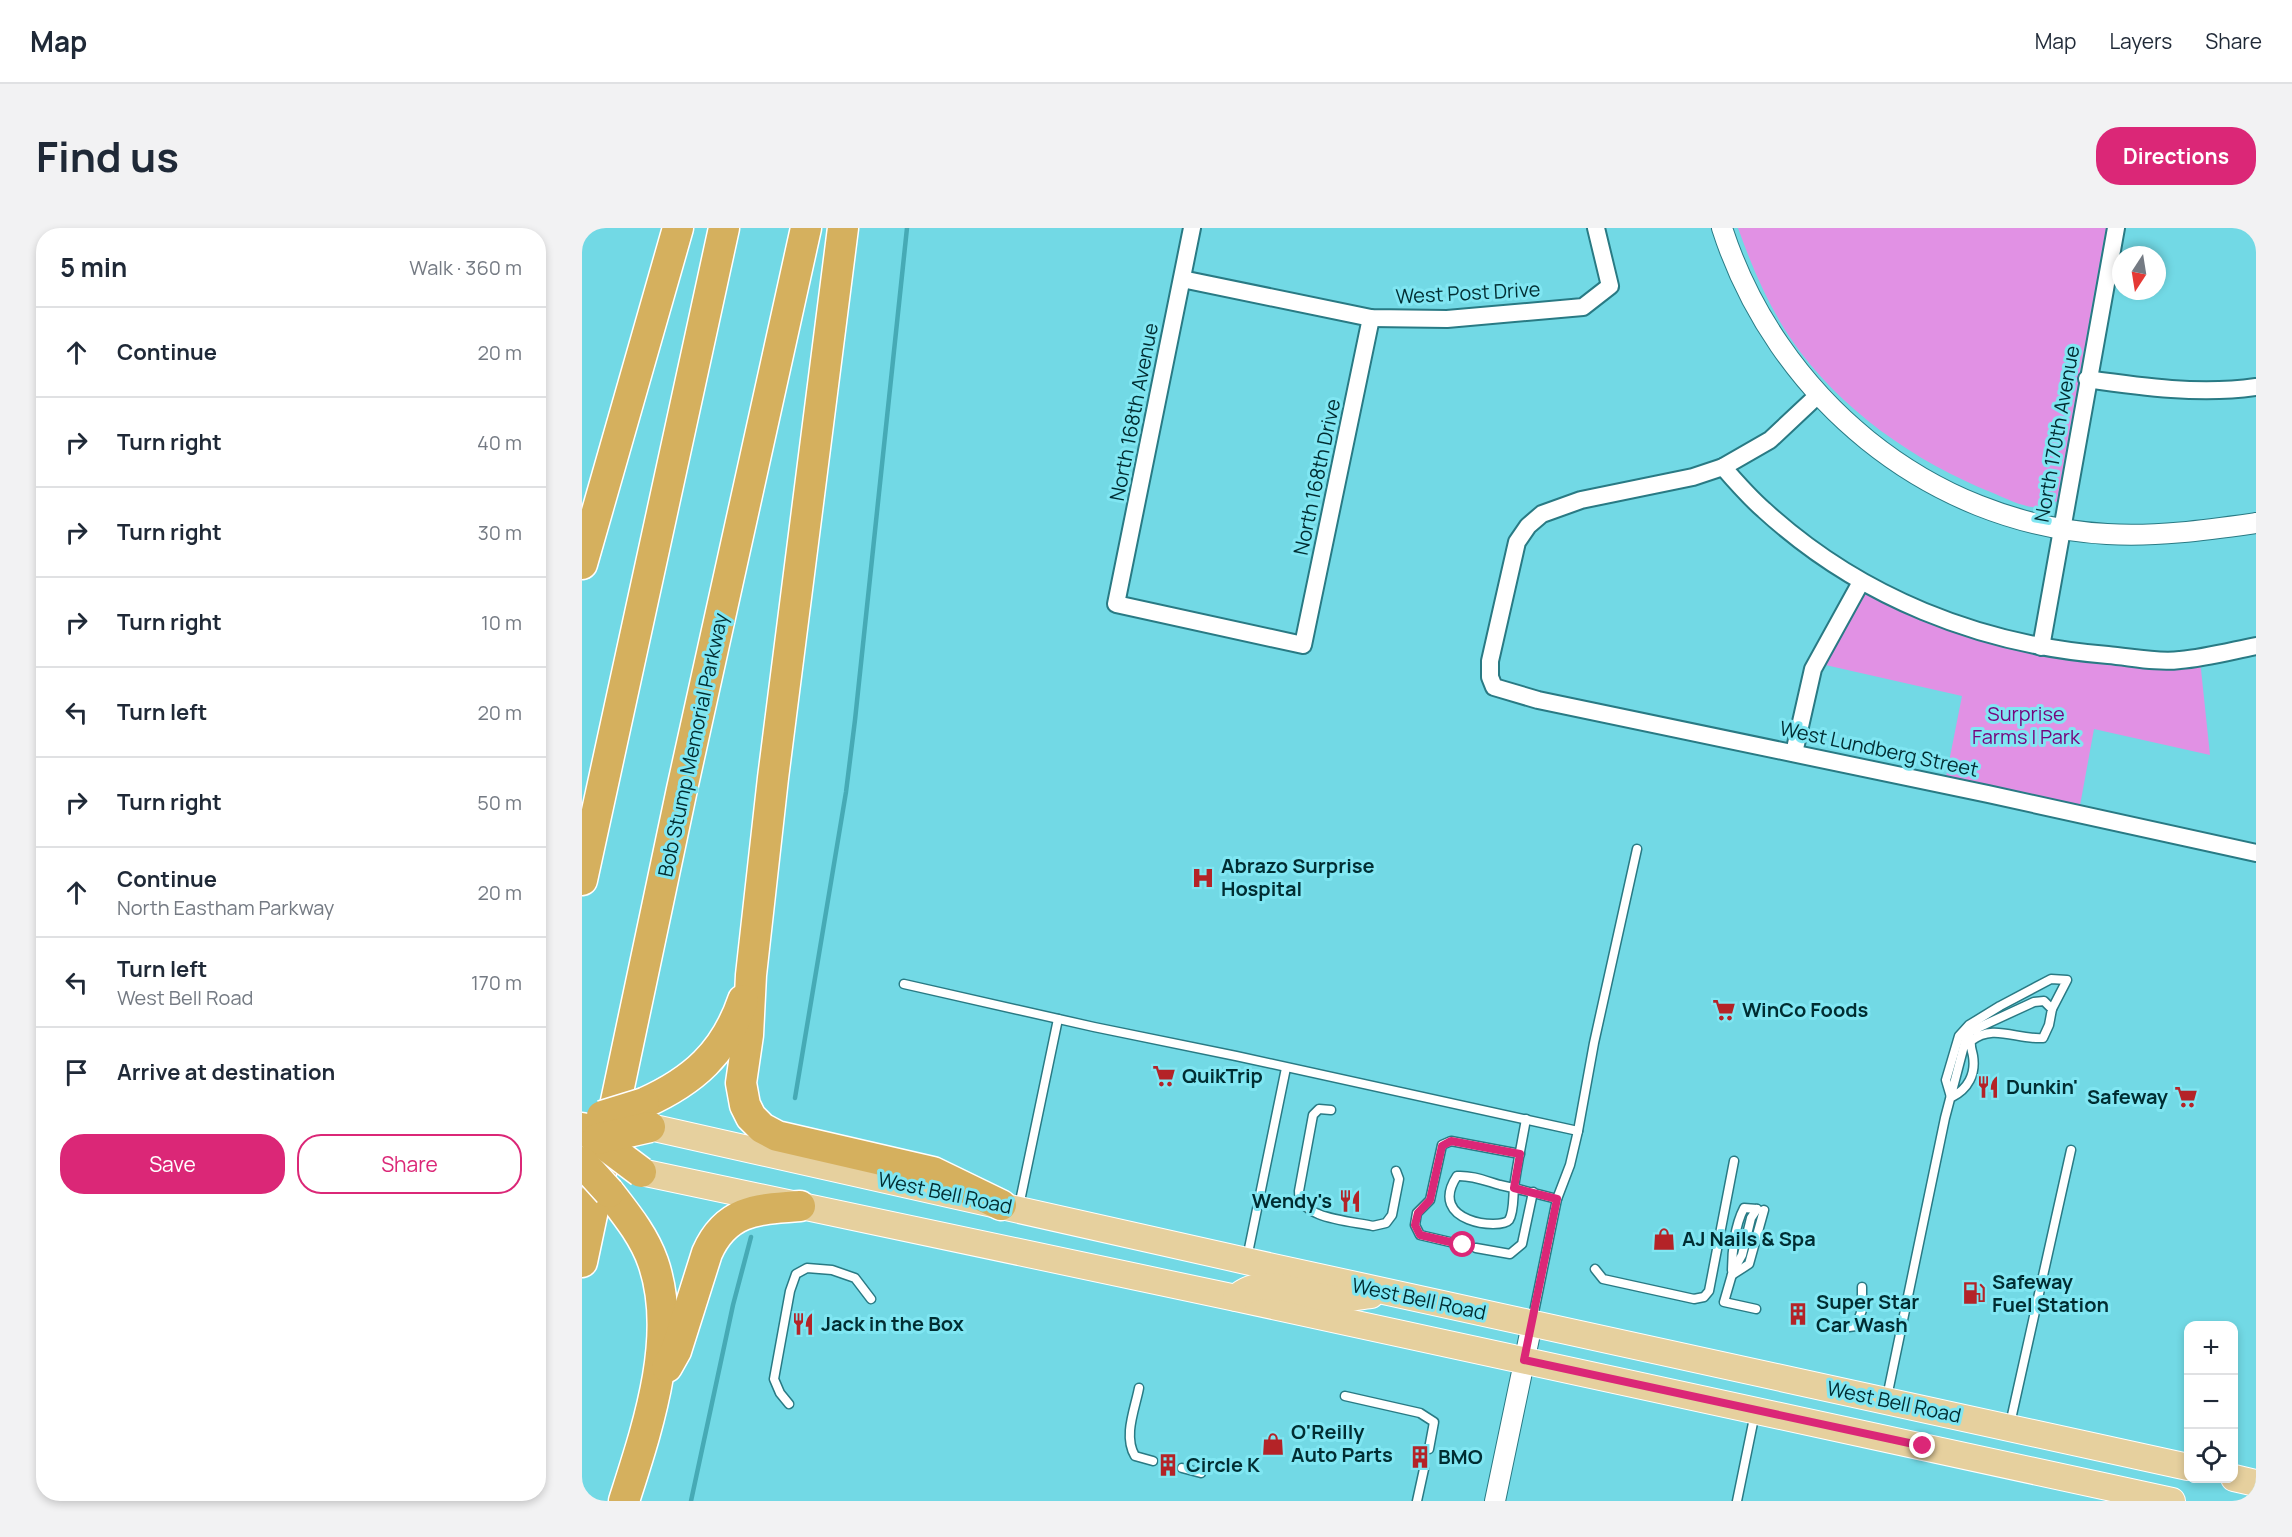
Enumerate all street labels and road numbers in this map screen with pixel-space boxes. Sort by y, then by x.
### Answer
street label: West Post Drive [1395,275,1541,310]
street label: North 168th Avenue [1103,321,1164,503]
street label: North 170th Avenue [2028,343,2085,524]
street label: North 168th Drive [1287,396,1346,558]
street label: Bob Stump Memorial Parkway [651,610,734,879]
street label: West Lundberg Street [1777,714,1981,783]
street label: West Bell Road [876,1165,1015,1220]
street label: West Bell Road [1350,1271,1489,1326]
street label: West Bell Road [1825,1374,1964,1429]

